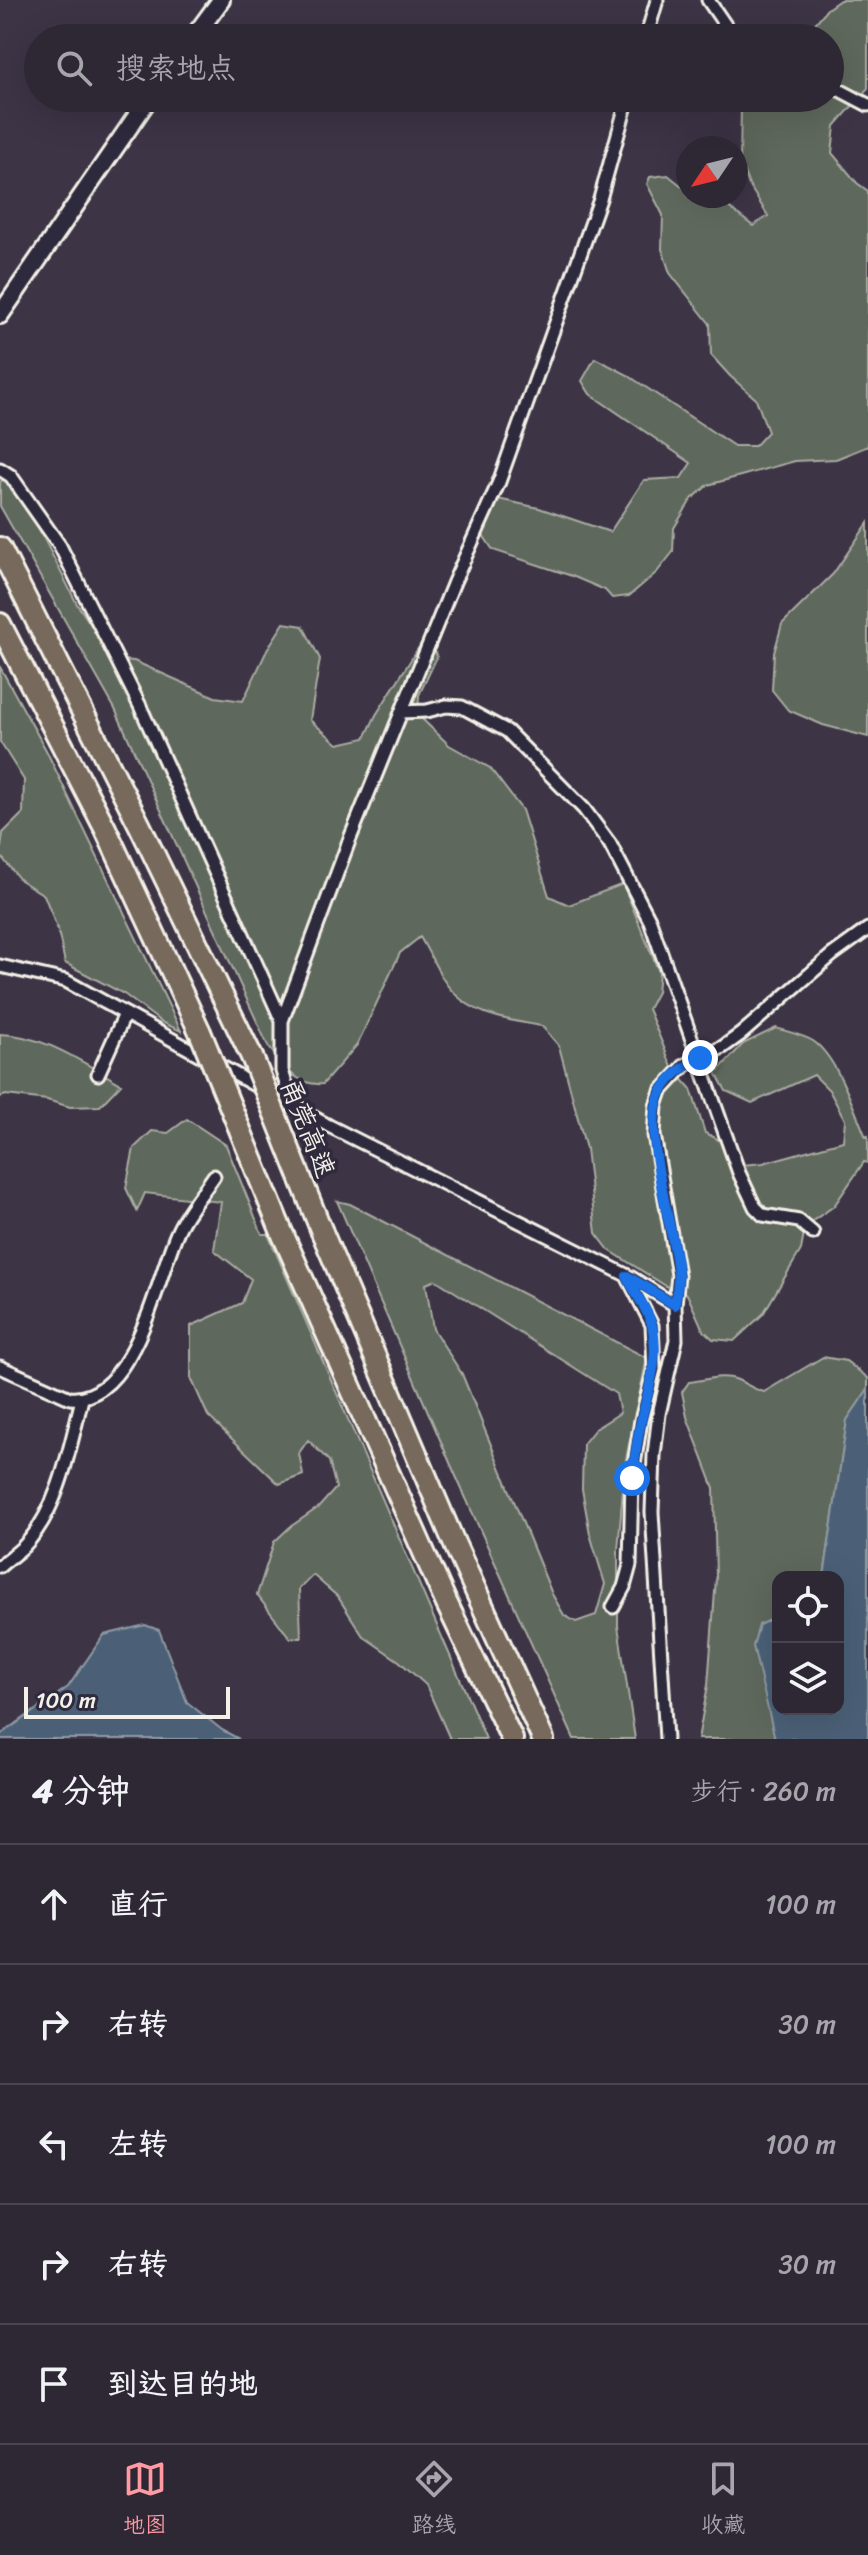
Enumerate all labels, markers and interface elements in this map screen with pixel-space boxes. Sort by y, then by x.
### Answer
search box [24,24,844,112]
text: 搜索地点 [116,41,236,95]
icon: search [52,46,96,90]
north arrow [676,136,748,208]
route end [682,1040,718,1076]
street label: 甬莞高速 [267,1071,349,1185]
route start [614,1460,650,1496]
map controls [772,1571,844,1715]
button: locate [772,1571,844,1643]
button: layers [772,1643,844,1715]
text: 100 m [36,1681,96,1720]
scale bar [24,1683,230,1719]
text: 4 分钟 [32,1761,130,1821]
text: 步行 · 260 m [691,1768,836,1814]
text: 直行 [108,1877,168,1931]
text: 100 m [765,1881,836,1927]
icon: ahead [32,1882,76,1926]
text: 右转 [108,1997,168,2051]
text: 30 m [779,2001,836,2047]
icon: right [32,2002,76,2046]
text: 左转 [108,2117,168,2171]
text: 100 m [765,2121,836,2167]
icon: left [32,2122,76,2166]
text: 右转 [108,2237,168,2291]
text: 30 m [779,2241,836,2287]
icon: right [32,2242,76,2286]
text: 到达目的地 [108,2357,258,2411]
icon: arrive [32,2362,76,2406]
tab: 地图 [123,2457,167,2544]
tab: 路线 [412,2457,456,2544]
tab: 收藏 [701,2457,745,2544]

